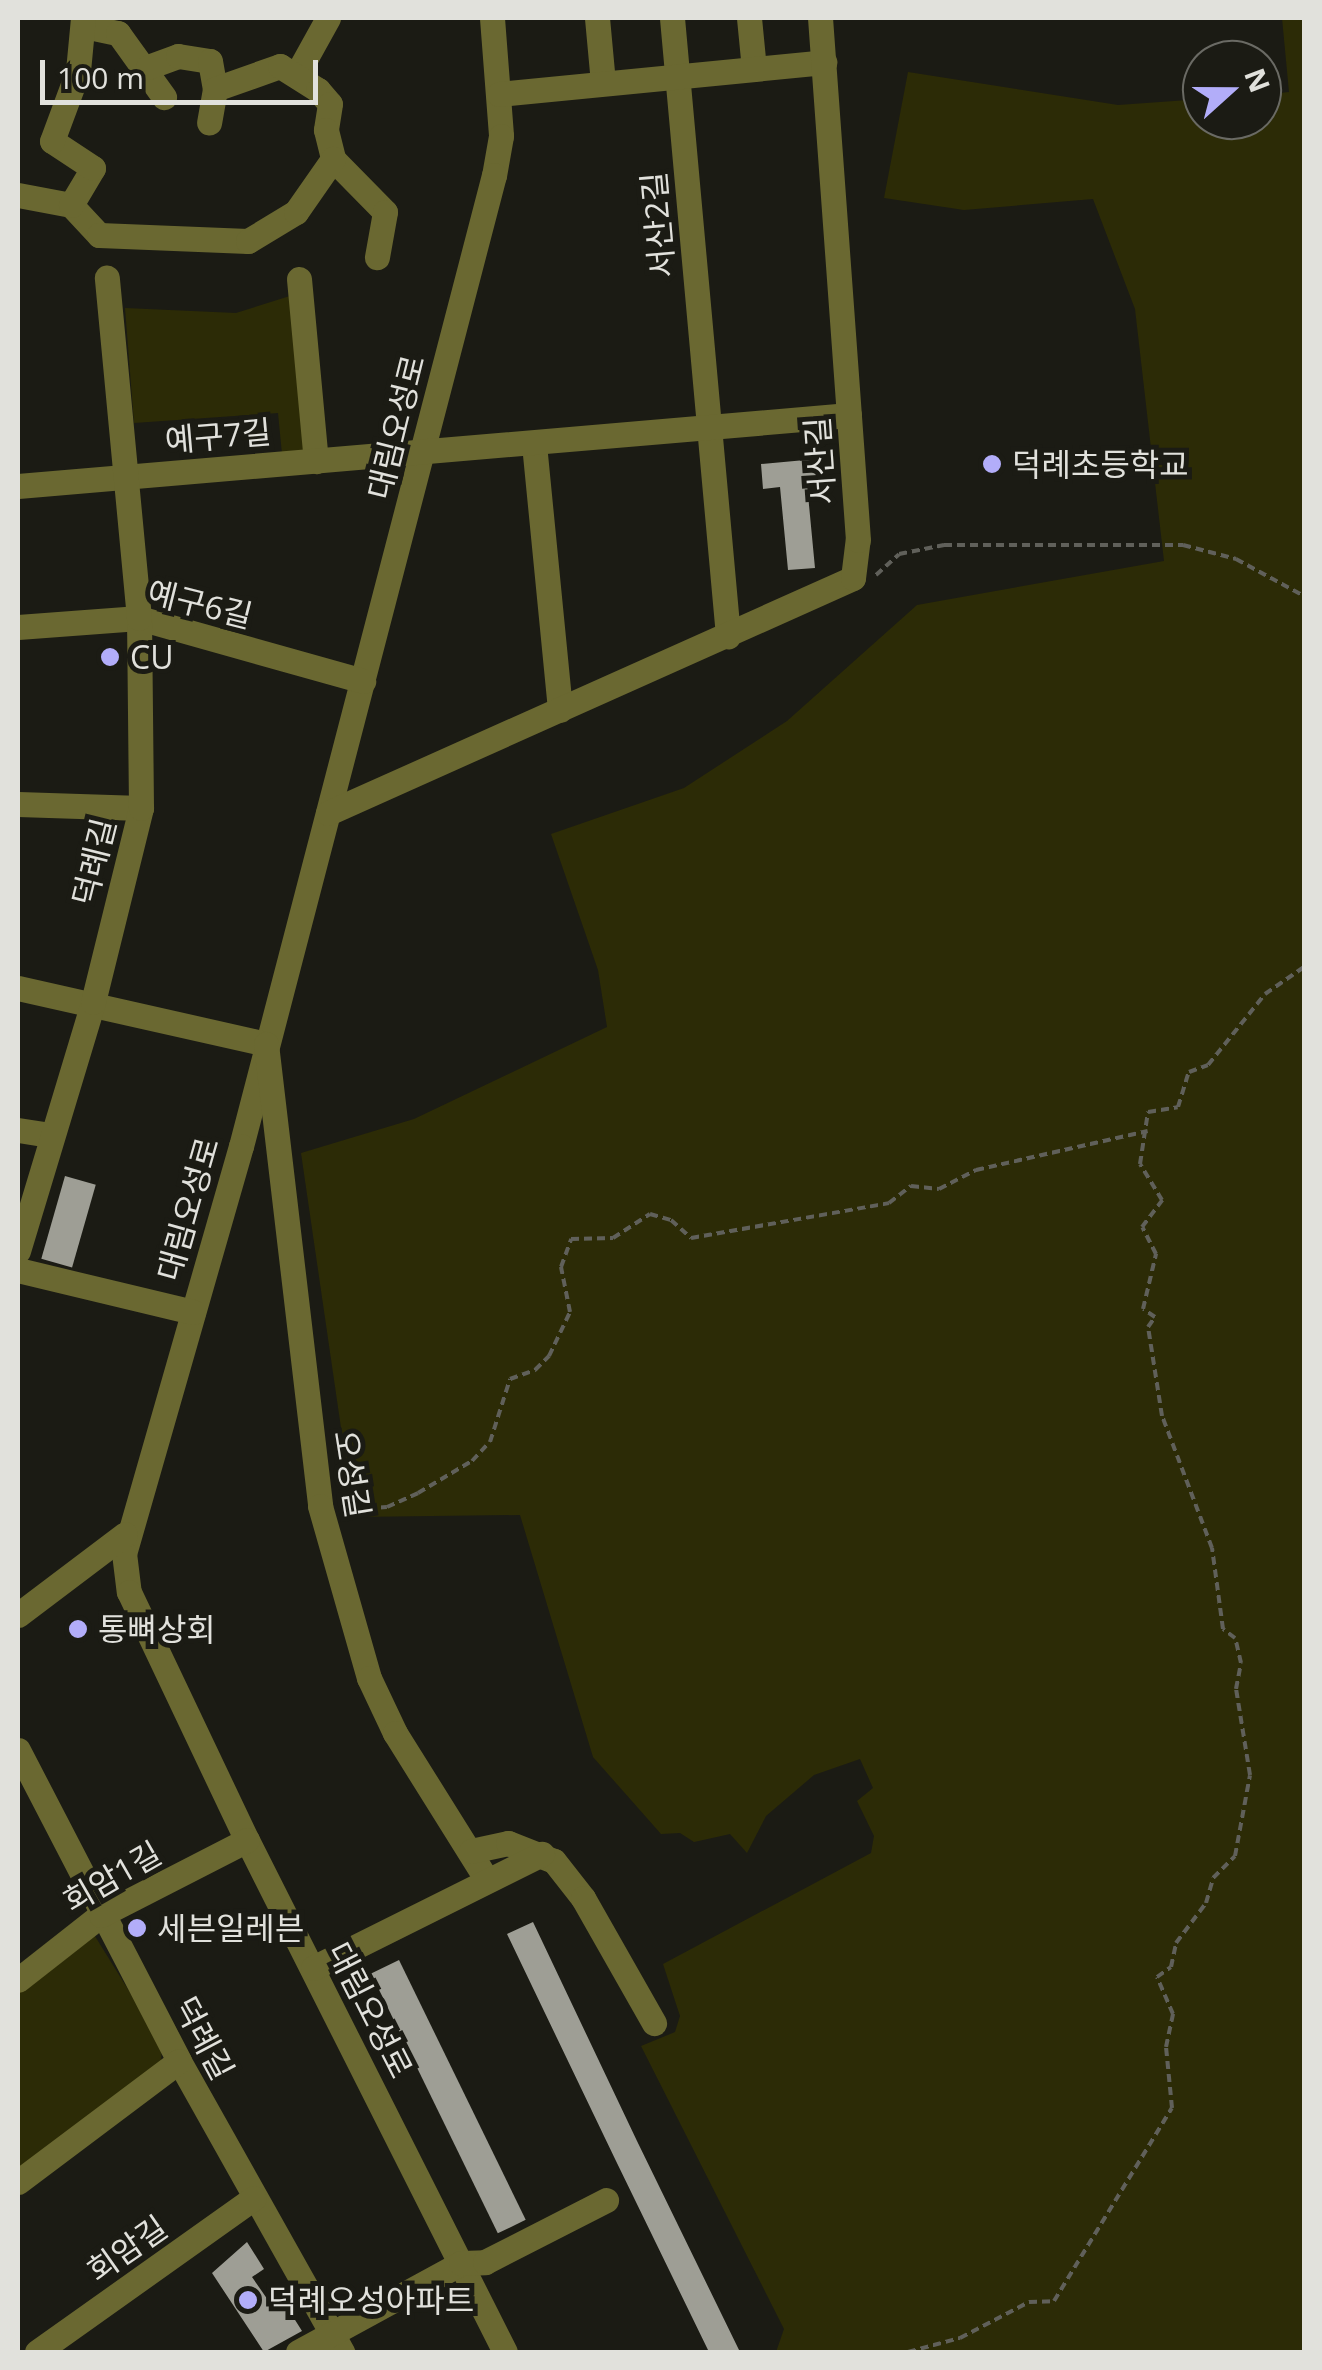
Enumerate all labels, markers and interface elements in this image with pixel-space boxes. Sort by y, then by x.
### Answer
scale bar [45,40,322,102]
north arrow [1182,40,1282,140]
text: 100 m [57,57,144,98]
text: N [1236,63,1280,97]
street label: 서산2길 [634,170,682,280]
street label: 대림오성로 [360,351,432,503]
street label: 예구7길 [163,412,273,460]
street label: 서산길 [798,416,842,506]
place label: 덕례초등학교 [1012,445,1189,483]
marker: 덕례초등학교 [981,453,1003,475]
street label: 예구6길 [144,572,256,636]
place label: CU [130,638,173,676]
marker: CU [99,646,121,668]
street label: 덕례길 [65,815,123,909]
street label: 대림오성로 [149,1133,227,1285]
street label: 오성길 [326,1427,378,1521]
place label: 통뼈상회 [98,1610,216,1648]
marker: 통뼈상회 [67,1618,89,1640]
street label: 회암1길 [56,1834,168,1920]
place label: 세븐일레븐 [157,1909,304,1947]
marker: 세븐일레븐 [126,1917,148,1939]
street label: 대림오성로 [319,1936,421,2084]
street label: 덕례길 [166,1990,242,2086]
street label: 회암길 [80,2208,174,2290]
place label: 덕례오성아파트 [268,2281,474,2319]
marker: 덕례오성아파트 [237,2289,259,2311]

